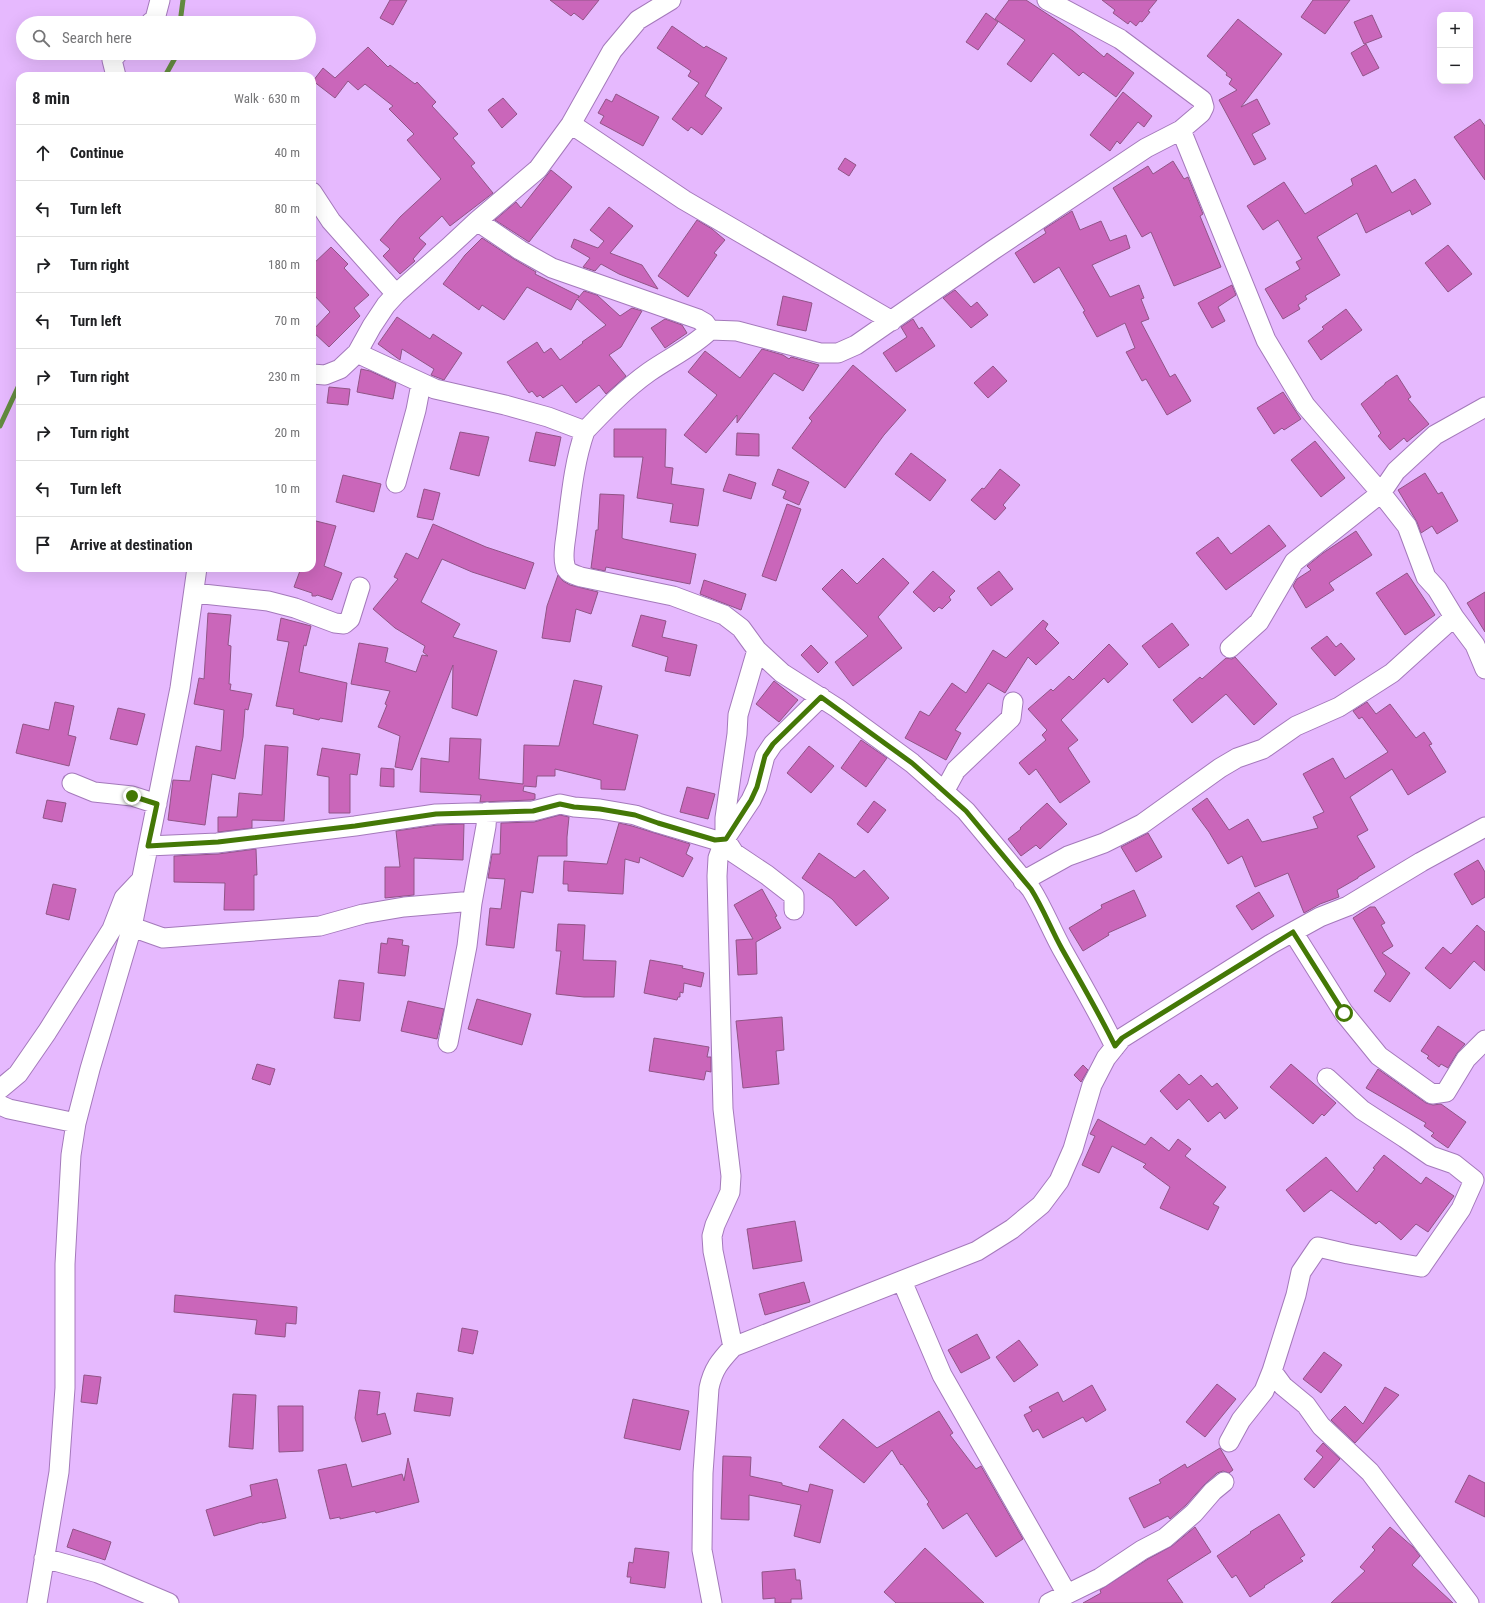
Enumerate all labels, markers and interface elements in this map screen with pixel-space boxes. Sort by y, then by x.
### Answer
map controls [1437,12,1473,84]
button: + [1437,12,1473,48]
search box [16,16,316,60]
icon: search [30,27,52,49]
text: Search here [62,29,132,47]
button: − [1437,48,1473,84]
text: 8 min [32,88,70,108]
text: Walk · 630 m [234,91,300,106]
icon: ahead [32,142,54,164]
text: Continue [70,144,124,162]
text: 40 m [274,145,300,160]
icon: left [32,198,54,220]
text: Turn left [70,200,121,218]
text: 80 m [274,201,300,216]
icon: right [32,254,54,276]
text: Turn right [70,256,129,274]
text: 180 m [268,257,300,272]
icon: left [32,310,54,332]
text: Turn left [70,312,121,330]
text: 70 m [274,313,300,328]
icon: right [32,366,54,388]
text: Turn right [70,368,129,386]
text: 230 m [268,369,300,384]
icon: right [32,422,54,444]
text: Turn right [70,424,129,442]
text: 20 m [274,425,300,440]
icon: left [32,478,54,500]
text: Turn left [70,480,121,498]
text: 10 m [274,481,300,496]
icon: arrive [32,534,54,556]
text: Arrive at destination [70,536,193,554]
route end [123,787,141,805]
route start [1335,1004,1353,1022]

